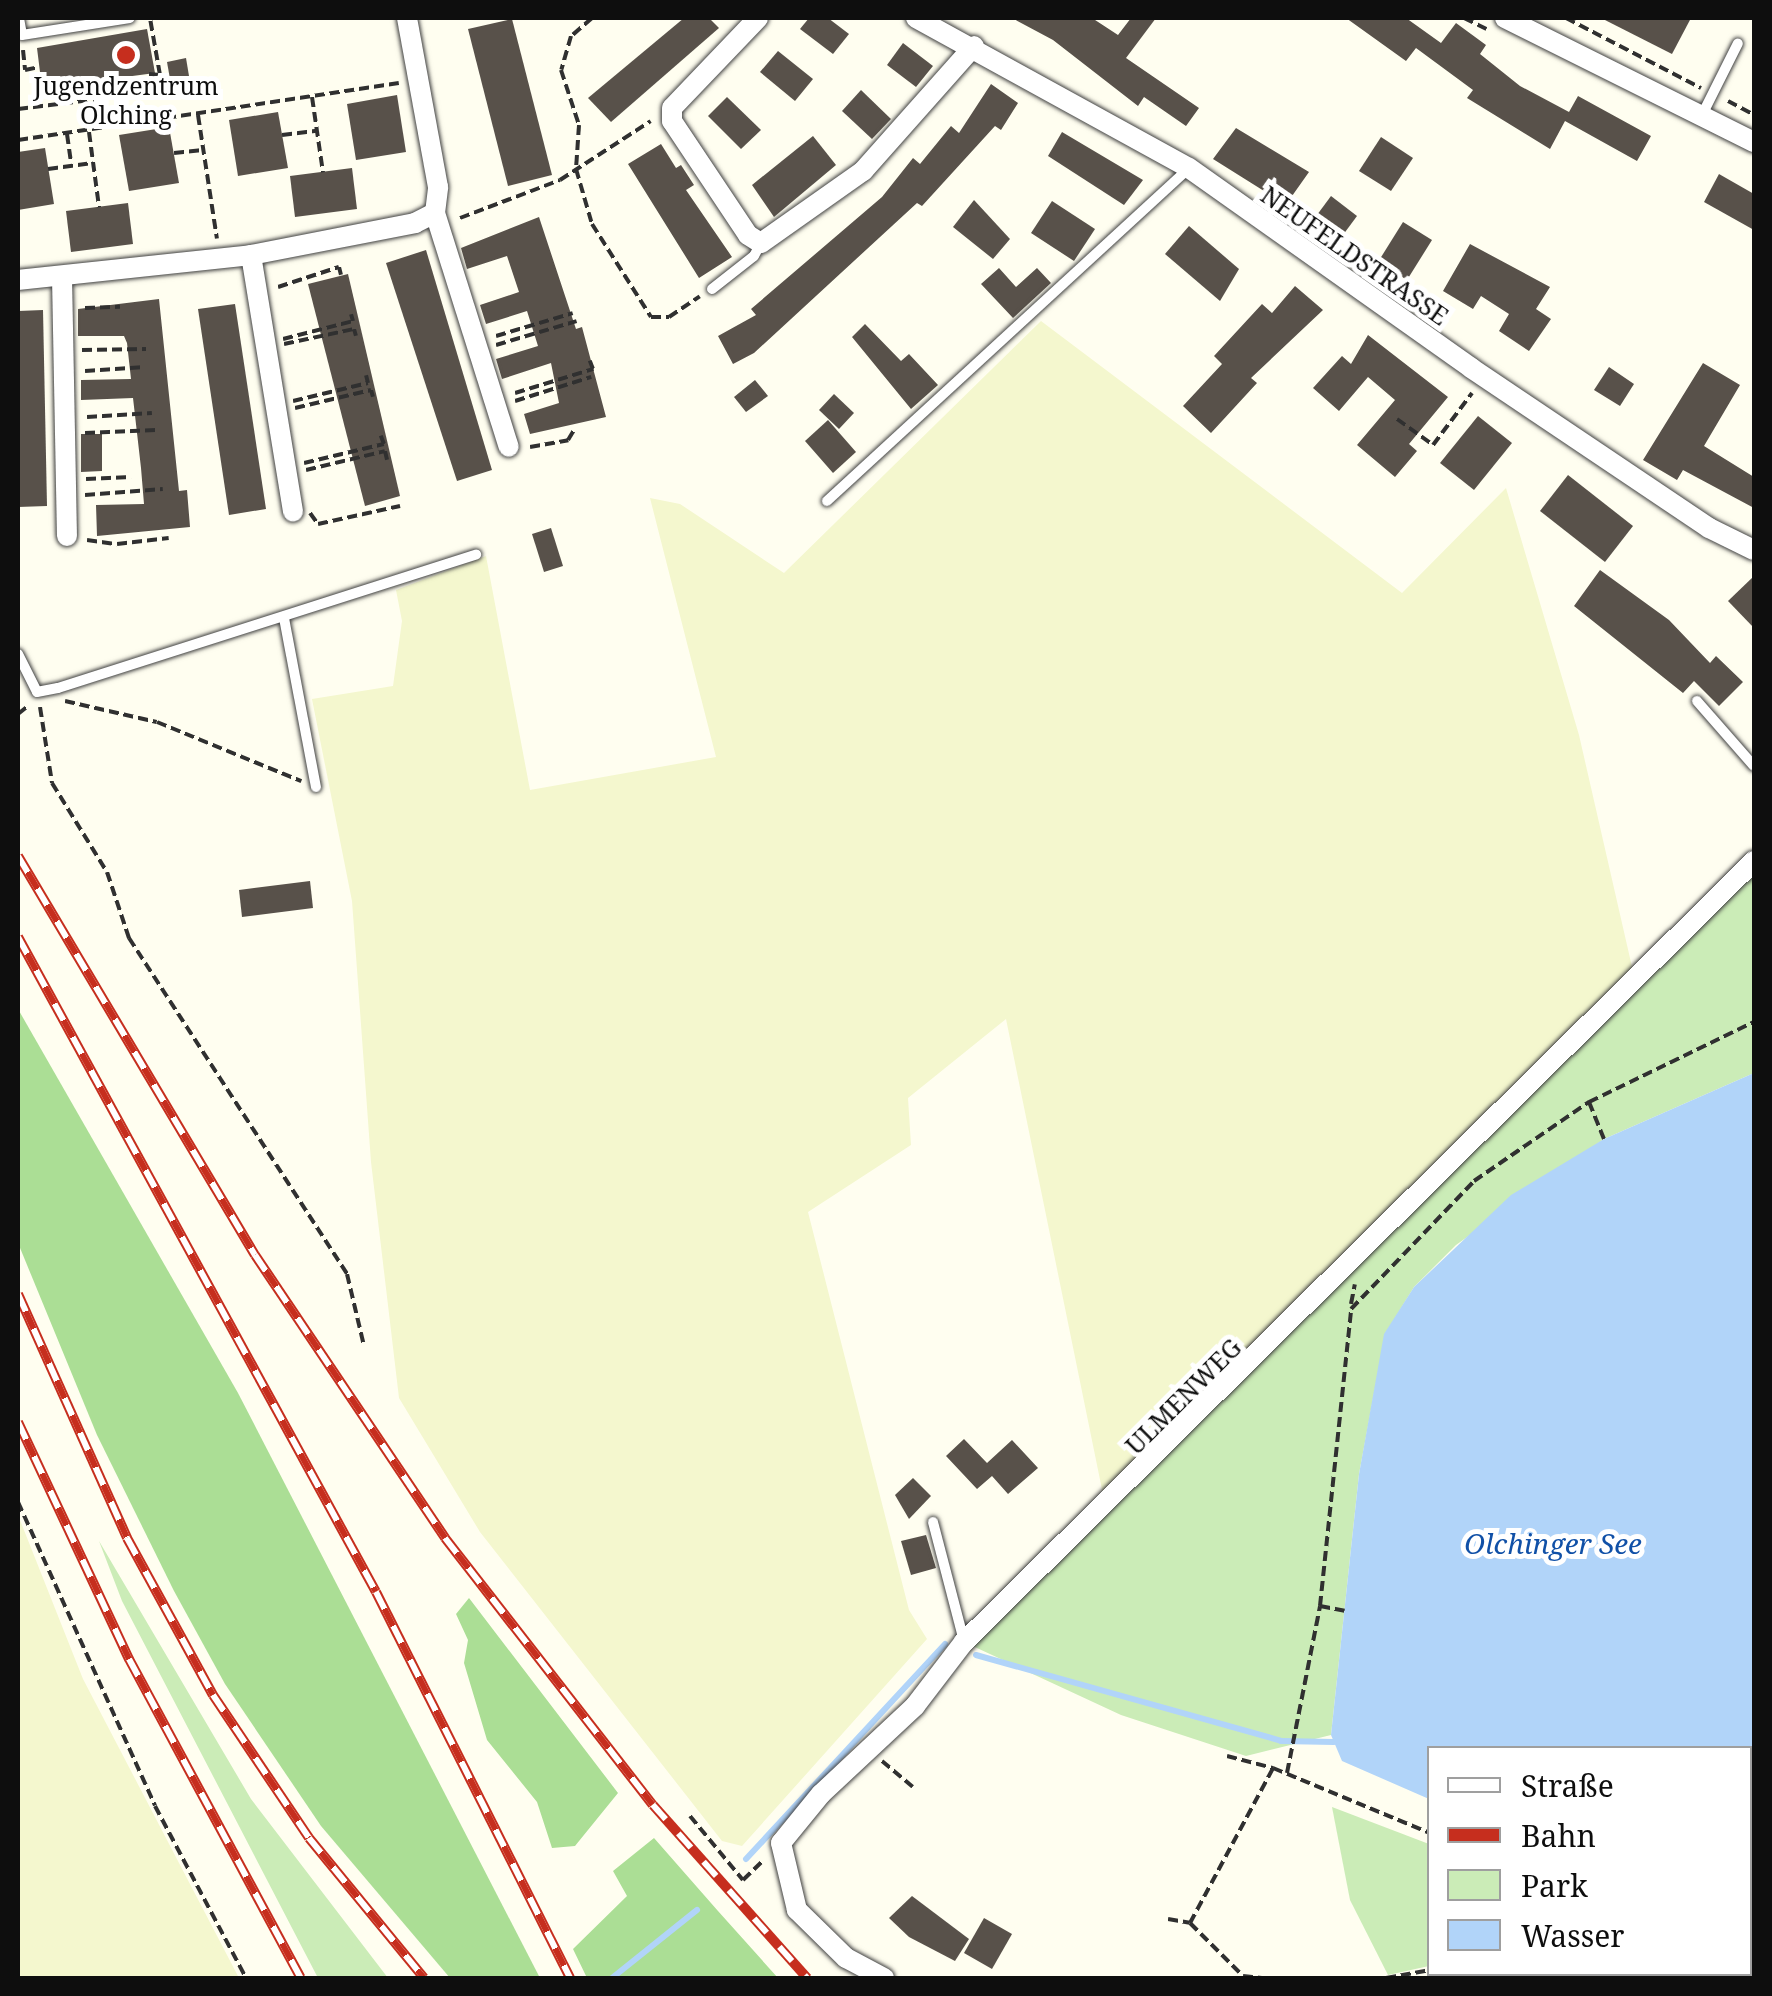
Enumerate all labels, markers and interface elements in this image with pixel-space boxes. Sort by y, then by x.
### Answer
marker: Jugendzentrum Olching [115,44,137,66]
place label: Jugendzentrum Olching [33,71,219,130]
street label: NEUFELDSTRASSE [1256,179,1454,331]
street label: ULMENWEG [1119,1332,1247,1460]
water label: Olchinger See [1464,1526,1642,1560]
legend [1427,1746,1752,1976]
text: Straße [1521,1765,1614,1806]
text: Bahn [1521,1815,1596,1856]
text: Park [1521,1865,1588,1906]
text: Wasser [1521,1915,1624,1956]

